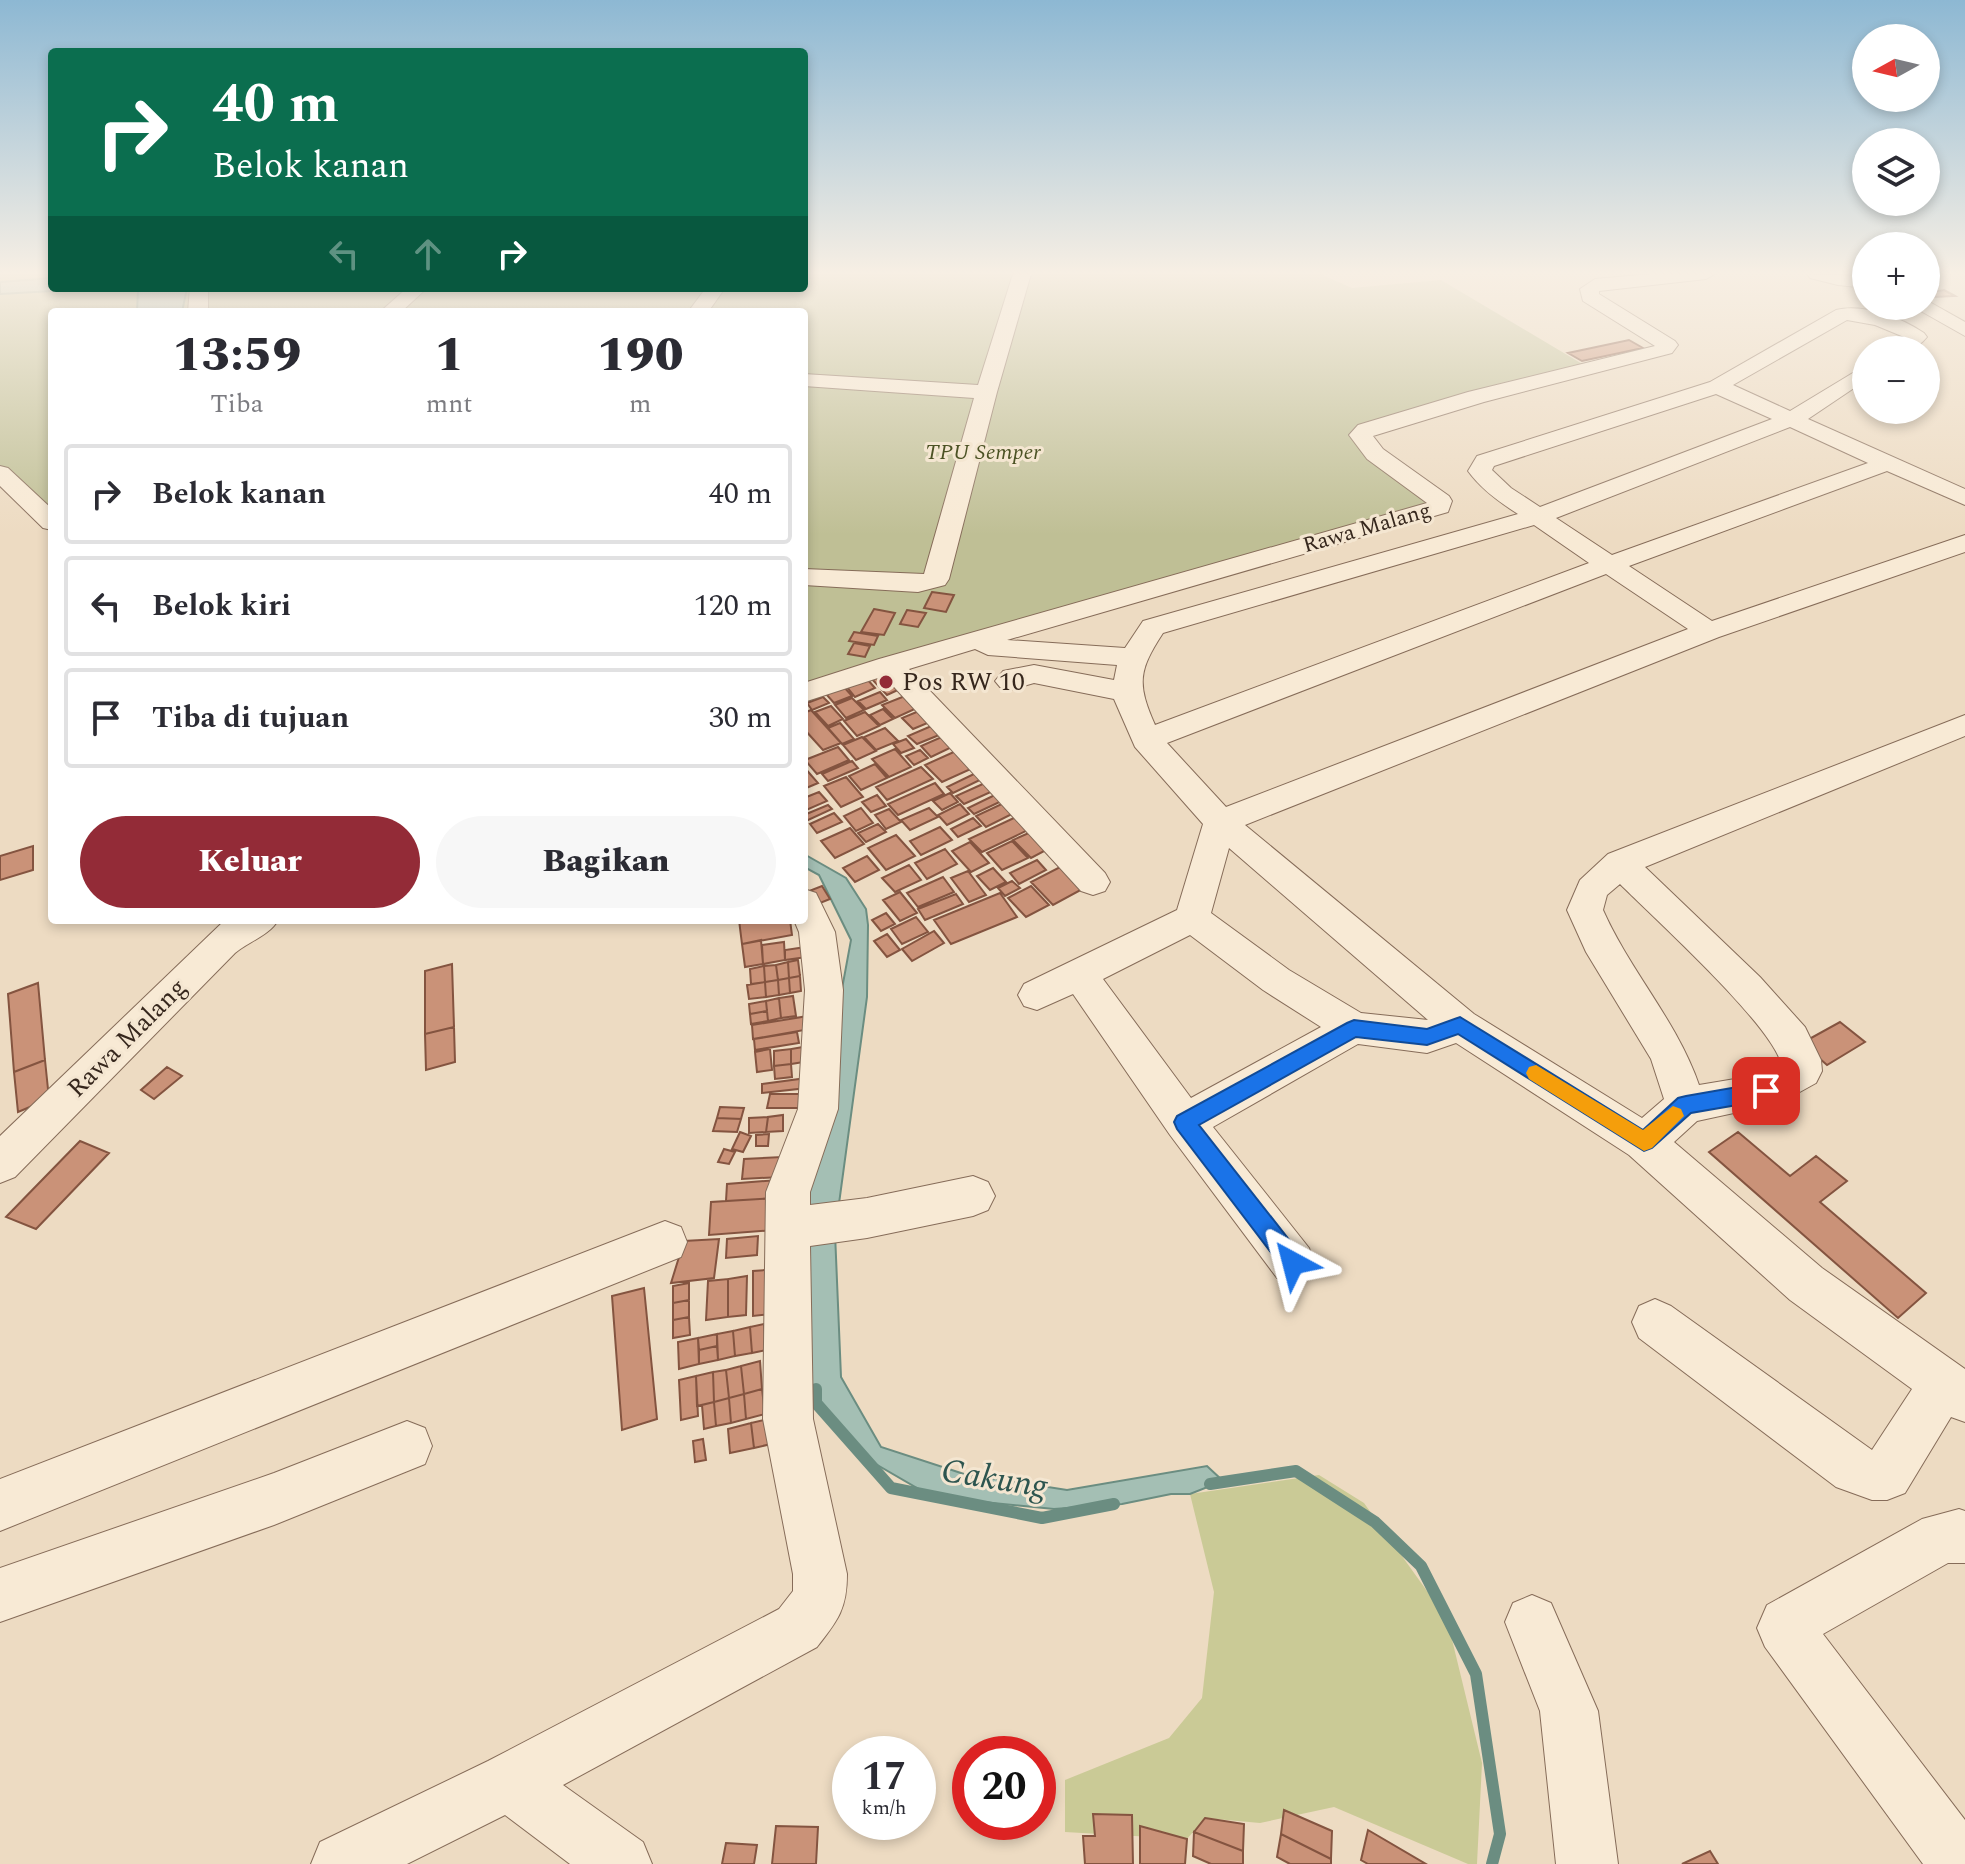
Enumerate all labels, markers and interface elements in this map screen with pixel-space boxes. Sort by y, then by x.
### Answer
north arrow [1852,24,1940,112]
map controls [1852,24,1940,424]
text: 40 m [212,62,339,147]
icon: right [80,80,184,184]
button: layers [1852,128,1940,216]
text: Belok kanan [212,139,409,194]
icon: left [322,232,366,276]
icon: ahead [406,232,450,276]
icon: right [490,232,534,276]
button: + [1852,232,1940,320]
text: 13:59 [173,319,301,392]
text: 1 [435,319,464,392]
text: 190 [597,319,683,392]
button: − [1852,336,1940,424]
text: Tiba [210,384,263,424]
text: mnt [426,384,472,424]
text: m [629,384,651,424]
park label: TPU Semper [925,436,1041,469]
text: Belok kanan [152,471,326,517]
text: 40 m [709,471,772,517]
icon: right [84,472,128,516]
street label: Rawa Malang [1299,494,1435,562]
text: Belok kiri [152,583,291,629]
text: 120 m [694,583,772,629]
icon: left [84,584,128,628]
place label: Pos RW 10 [902,662,1025,702]
marker: Pos RW 10 [877,673,895,691]
text: Tiba di tujuan [152,695,349,741]
text: 30 m [709,695,772,741]
icon: arrive [84,696,128,740]
button: Keluar [80,816,420,908]
button: Bagikan [436,816,776,908]
street label: Rawa Malang [58,969,196,1107]
pin [1732,1057,1800,1125]
icon: arrive [1744,1069,1788,1113]
position arrow [1251,1221,1335,1305]
water label: Cakung [937,1445,1052,1513]
speed limit sign: 20 [952,1736,1056,1840]
text: 17 [862,1747,906,1808]
text: km/h [862,1793,907,1823]

